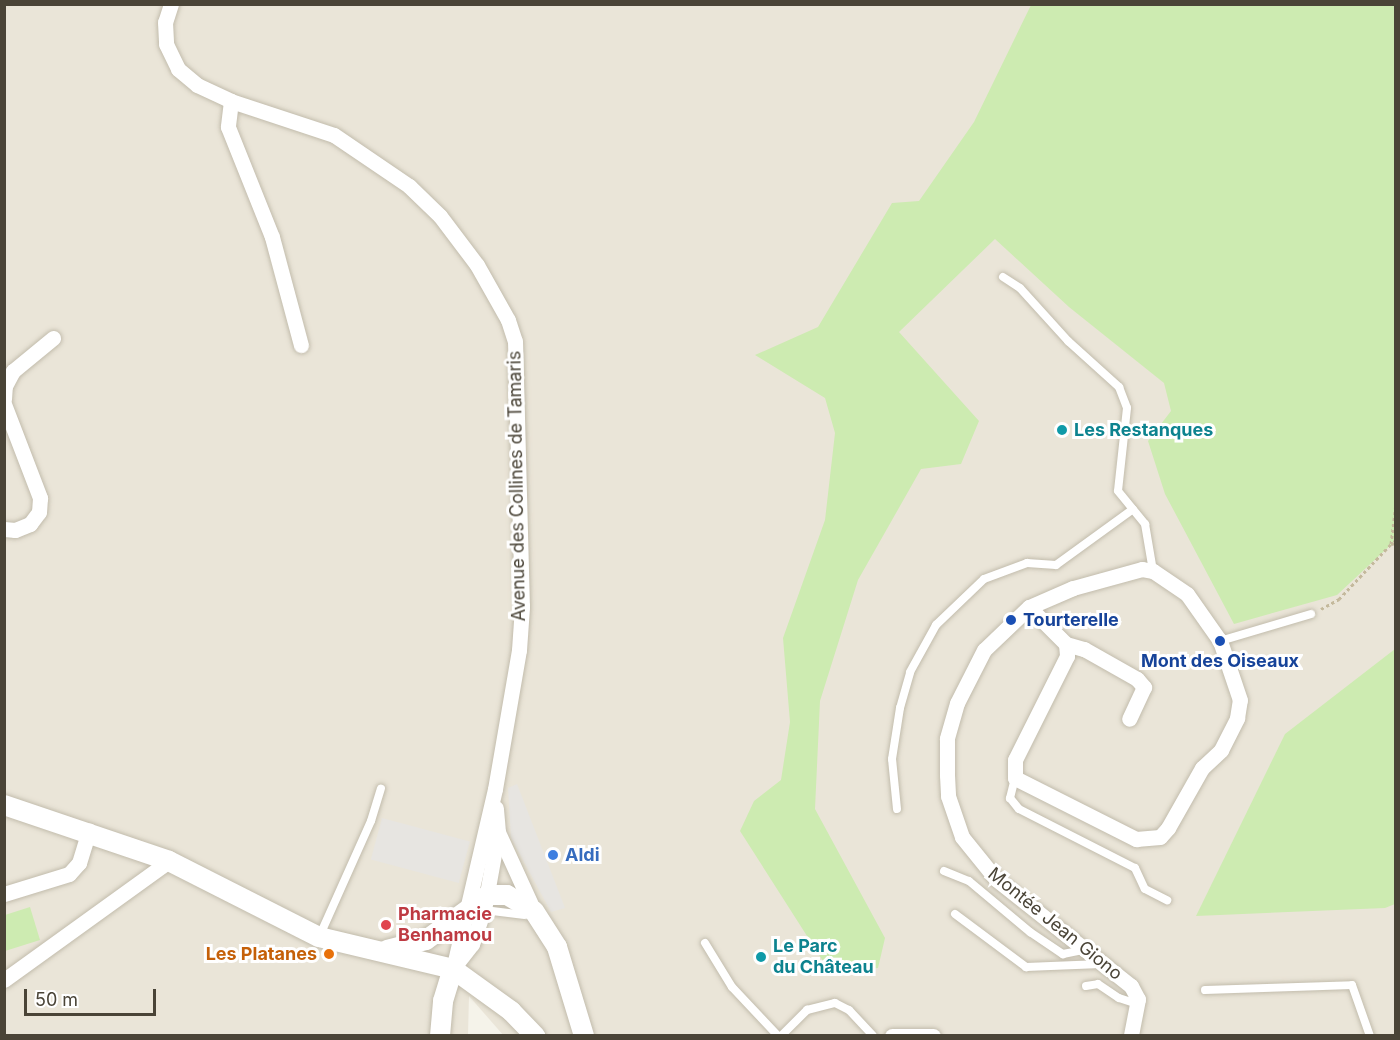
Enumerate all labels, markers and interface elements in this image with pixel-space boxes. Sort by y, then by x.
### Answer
street label: Avenue des Collines de Tamaris [504,350,530,622]
place label: Les Restanques [1074,419,1213,441]
marker: Les Restanques [1055,423,1069,437]
place label: Tourterelle [1023,609,1119,631]
marker: Tourterelle [1004,613,1018,627]
marker: Mont des Oiseaux [1213,634,1227,648]
place label: Mont des Oiseaux [1141,650,1299,672]
place label: Aldi [565,844,600,866]
marker: Aldi [546,848,560,862]
street label: Montée Jean Giono [984,863,1126,985]
place label: Pharmacie Benhamou [398,904,492,946]
marker: Pharmacie Benhamou [379,918,393,932]
place label: Le Parc du Château [773,936,874,978]
place label: Les Platanes [206,943,317,965]
marker: Les Platanes [322,947,336,961]
marker: Le Parc du Château [754,950,768,964]
scale bar [27,977,159,1015]
text: 50 m [35,989,78,1010]

